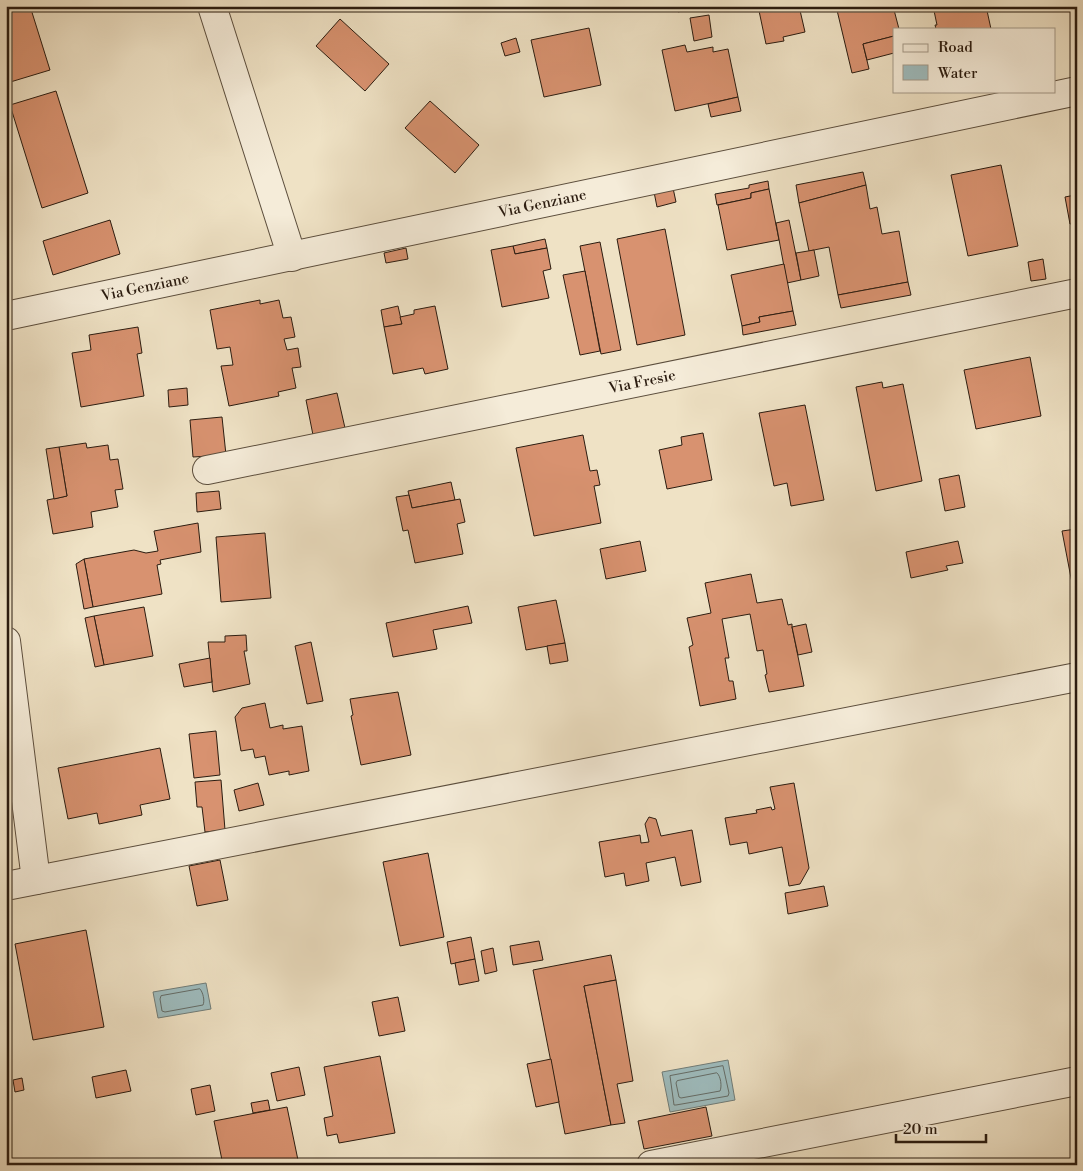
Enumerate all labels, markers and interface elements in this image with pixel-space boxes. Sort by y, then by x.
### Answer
legend [893,28,1056,92]
text: Road [938,38,973,57]
text: Water [937,64,978,83]
street label: Via Genziane [496,185,588,222]
street label: Via Genziane [98,268,191,305]
street label: Via Fresie [606,365,677,398]
scale bar [896,1111,986,1143]
text: 20 m [903,1120,938,1139]

